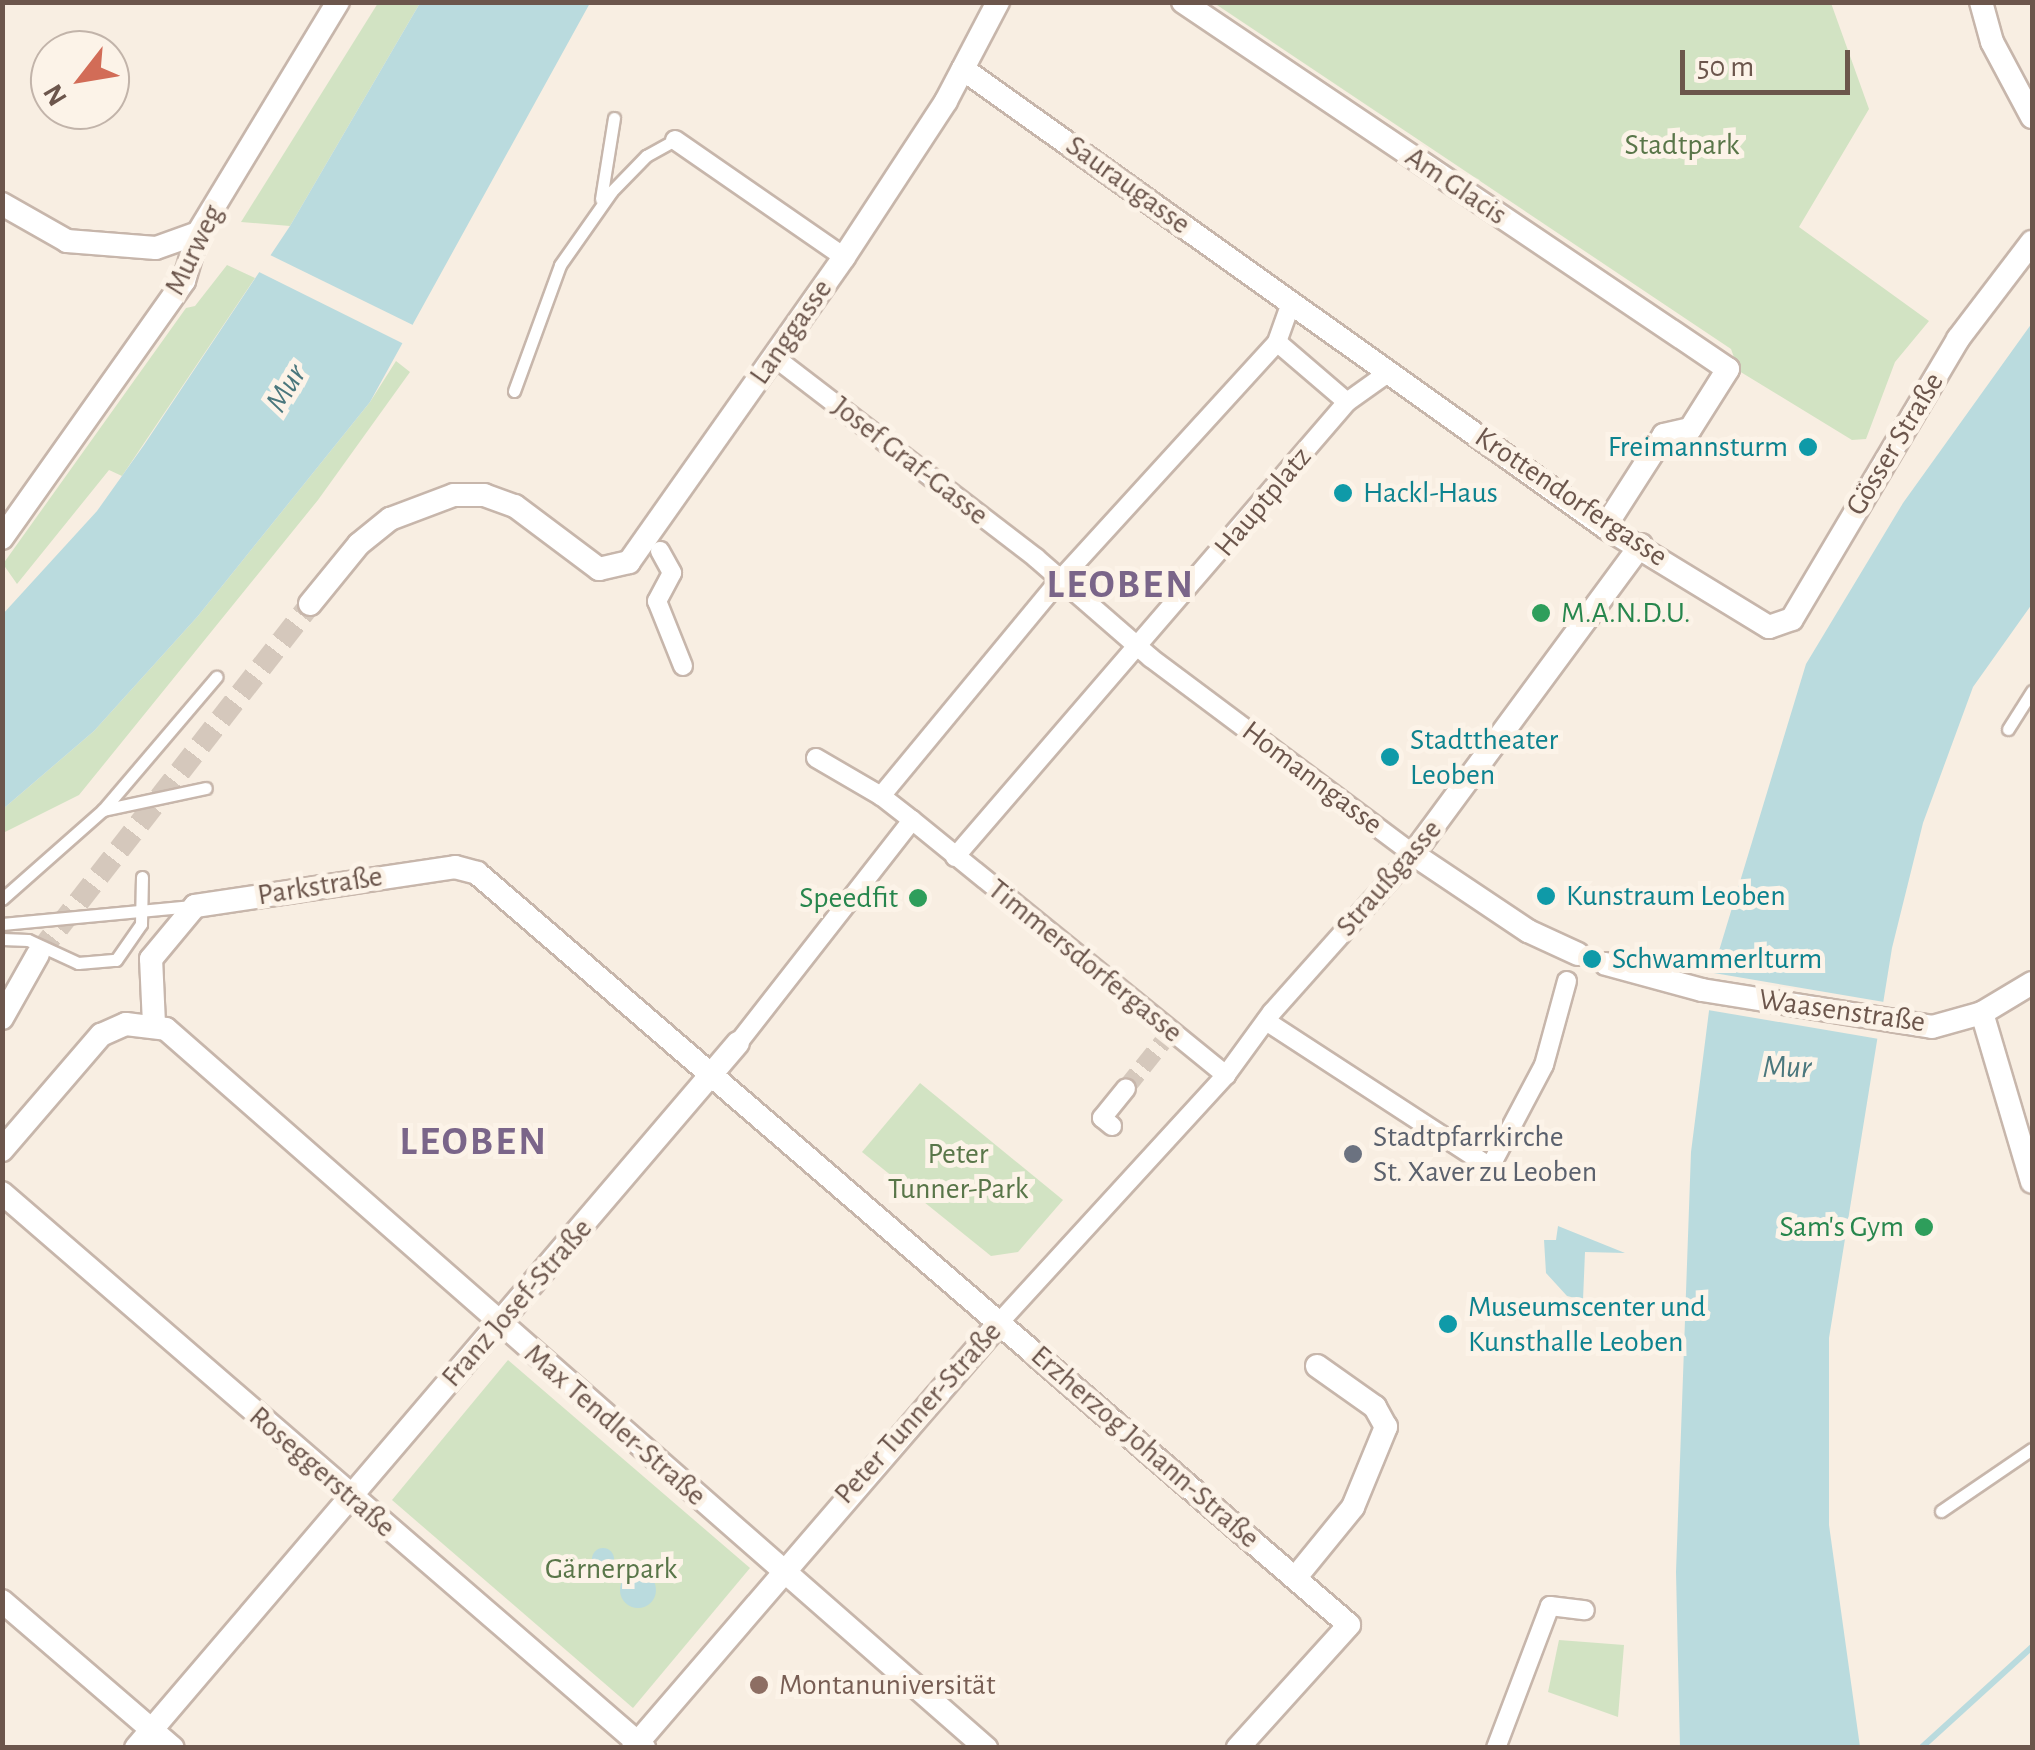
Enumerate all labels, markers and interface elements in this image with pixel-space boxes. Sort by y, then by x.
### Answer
north arrow [30,30,130,130]
scale bar [1685,30,1855,92]
text: 50 m [1697,52,1754,82]
text: N [39,79,73,110]
park label: Stadtpark [1625,127,1739,163]
street label: Sauraugasse [1059,128,1197,242]
street label: Am Glacis [1398,139,1514,233]
street label: Murweg [157,199,231,301]
street label: Langgasse [742,272,840,392]
water label: Mur [257,357,315,419]
street label: Gösser Straße [1838,366,1952,522]
street label: Josef Graf-Gasse [825,389,995,533]
street label: Krottendorfergasse [1468,419,1674,575]
place label: Freimannsturm [1608,429,1788,465]
marker: Freimannsturm [1797,436,1819,458]
street label: Hauptplatz [1207,440,1319,564]
place label: Hackl-Haus [1363,475,1498,511]
marker: Hackl-Haus [1332,482,1354,504]
district label: LEOBEN [1047,561,1195,609]
place label: M.A.N.D.U. [1561,595,1691,631]
marker: M.A.N.D.U. [1530,602,1552,624]
street label: Homanngasse [1235,713,1389,843]
place label: Stadttheater Leoben [1410,722,1558,792]
marker: Stadttheater Leoben [1379,746,1401,768]
street label: Straußgasse [1329,812,1449,944]
street label: Parkstraße [255,858,385,914]
street label: Timmersdorfergasse [980,871,1190,1051]
place label: Kunstraum Leoben [1566,878,1786,914]
place label: Speedfit [799,880,898,916]
marker: Kunstraum Leoben [1535,885,1557,907]
marker: Speedfit [907,887,929,909]
place label: Schwammerlturm [1612,941,1822,977]
marker: Schwammerlturm [1581,948,1603,970]
street label: Waasenstraße [1756,982,1928,1040]
water label: Mur [1763,1048,1811,1086]
district label: LEOBEN [400,1118,548,1166]
place label: Stadtpfarrkirche St. Xaver zu Leoben [1373,1119,1597,1190]
park label: Peter Tunner-Park [888,1136,1028,1206]
marker: Stadtpfarrkirche St. Xaver zu Leoben [1342,1143,1364,1165]
place label: Sam's Gym [1780,1209,1904,1245]
street label: Franz Josef-Straße [434,1211,600,1395]
marker: Sam's Gym [1913,1216,1935,1238]
place label: Museumscenter und Kunsthalle Leoben [1468,1289,1706,1360]
marker: Museumscenter und Kunsthalle Leoben [1437,1313,1459,1335]
street label: Peter Tunner-Straße [827,1314,1009,1512]
street label: Max Tendler-Straße [517,1336,713,1514]
street label: Erzherzog Johann-Straße [1023,1338,1267,1556]
street label: Roseggerstraße [241,1399,403,1545]
park label: Gärnerpark [545,1551,677,1587]
place label: Montanuniversität [779,1667,995,1703]
marker: Montanuniversität [748,1674,770,1696]

